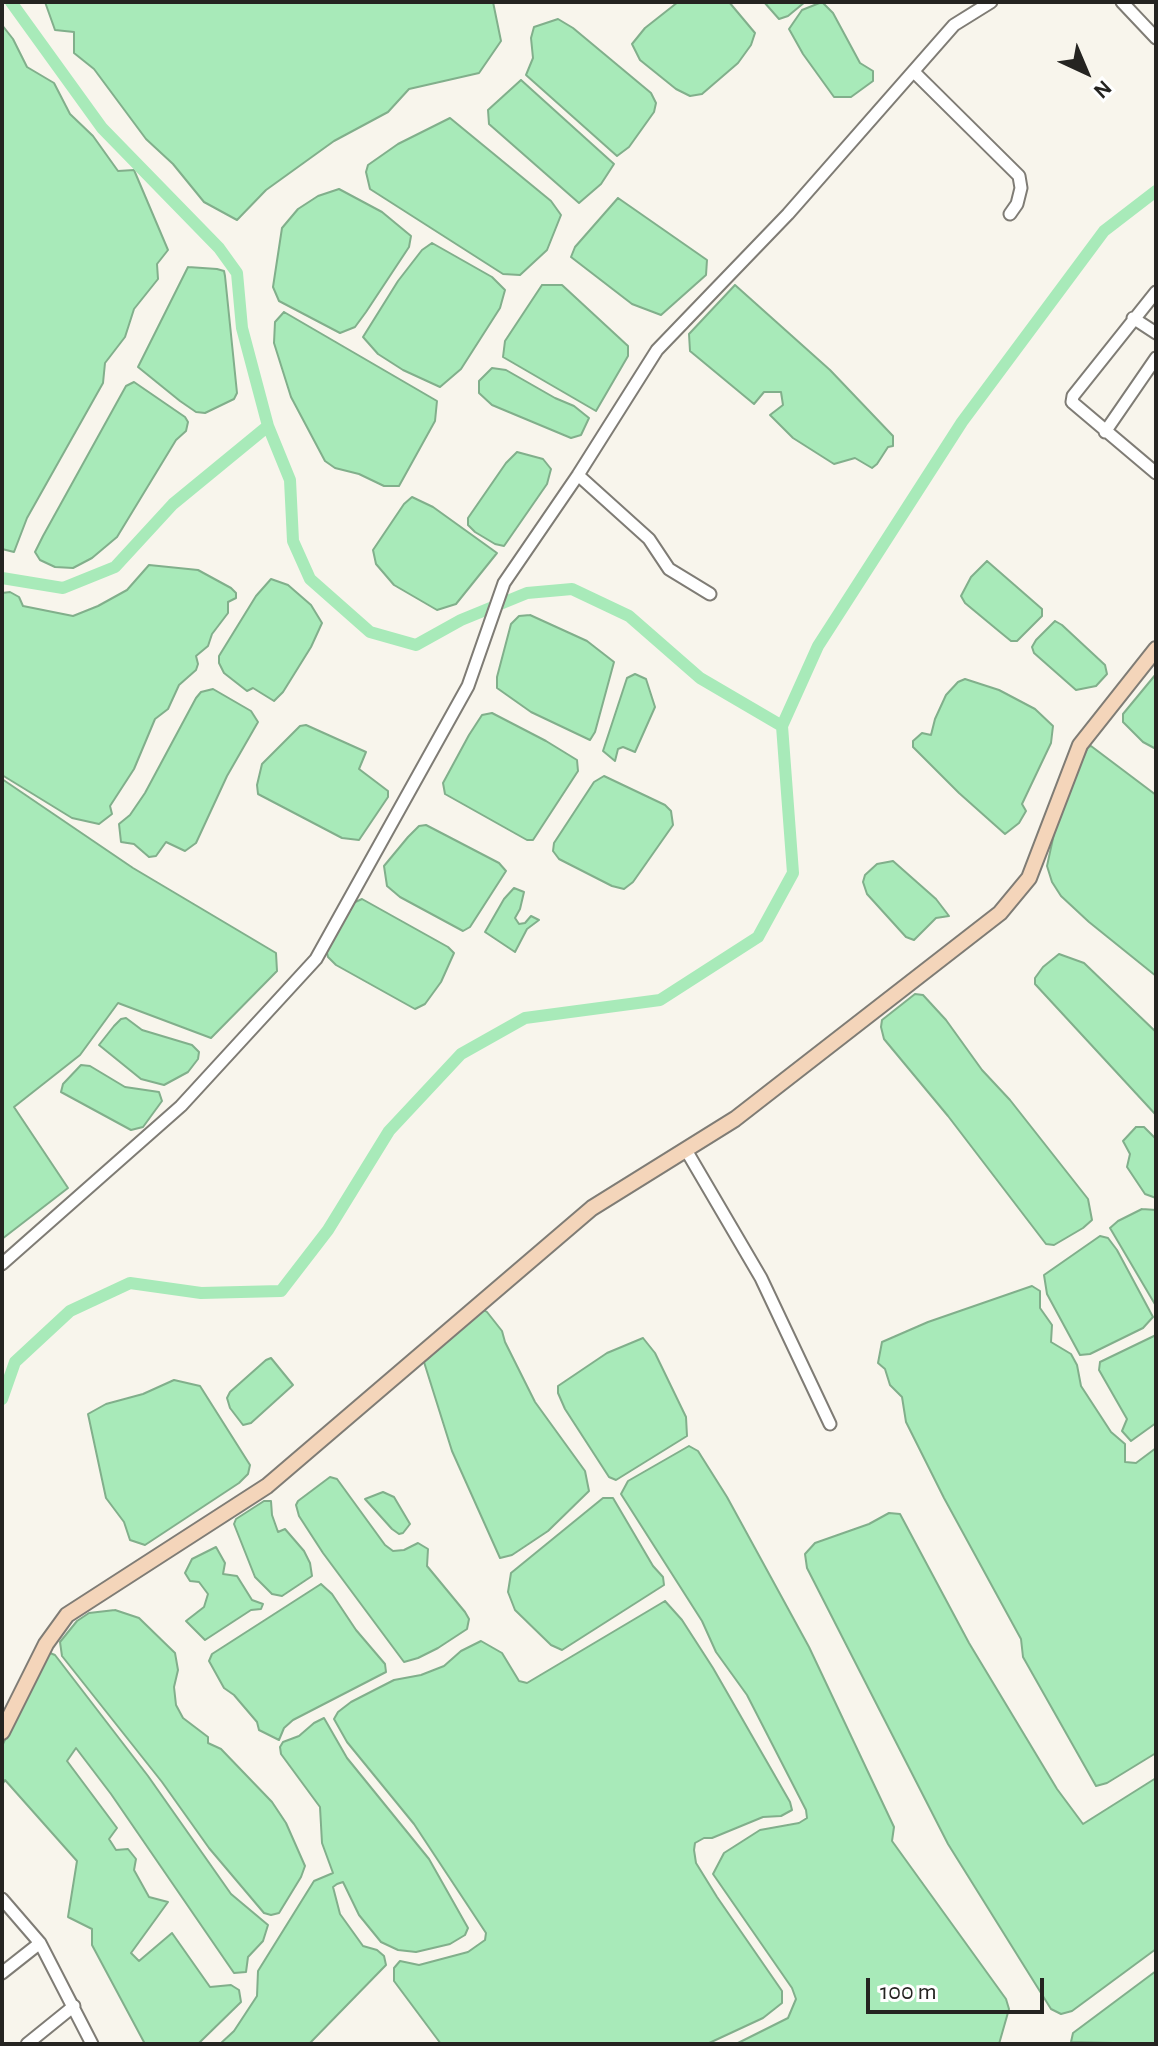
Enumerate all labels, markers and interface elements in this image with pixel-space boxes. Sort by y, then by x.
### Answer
north arrow [1046,32,1126,112]
text: N [1090,76,1116,102]
scale bar [870,1962,1048,2012]
text: 100 m [880,1980,937,2004]

